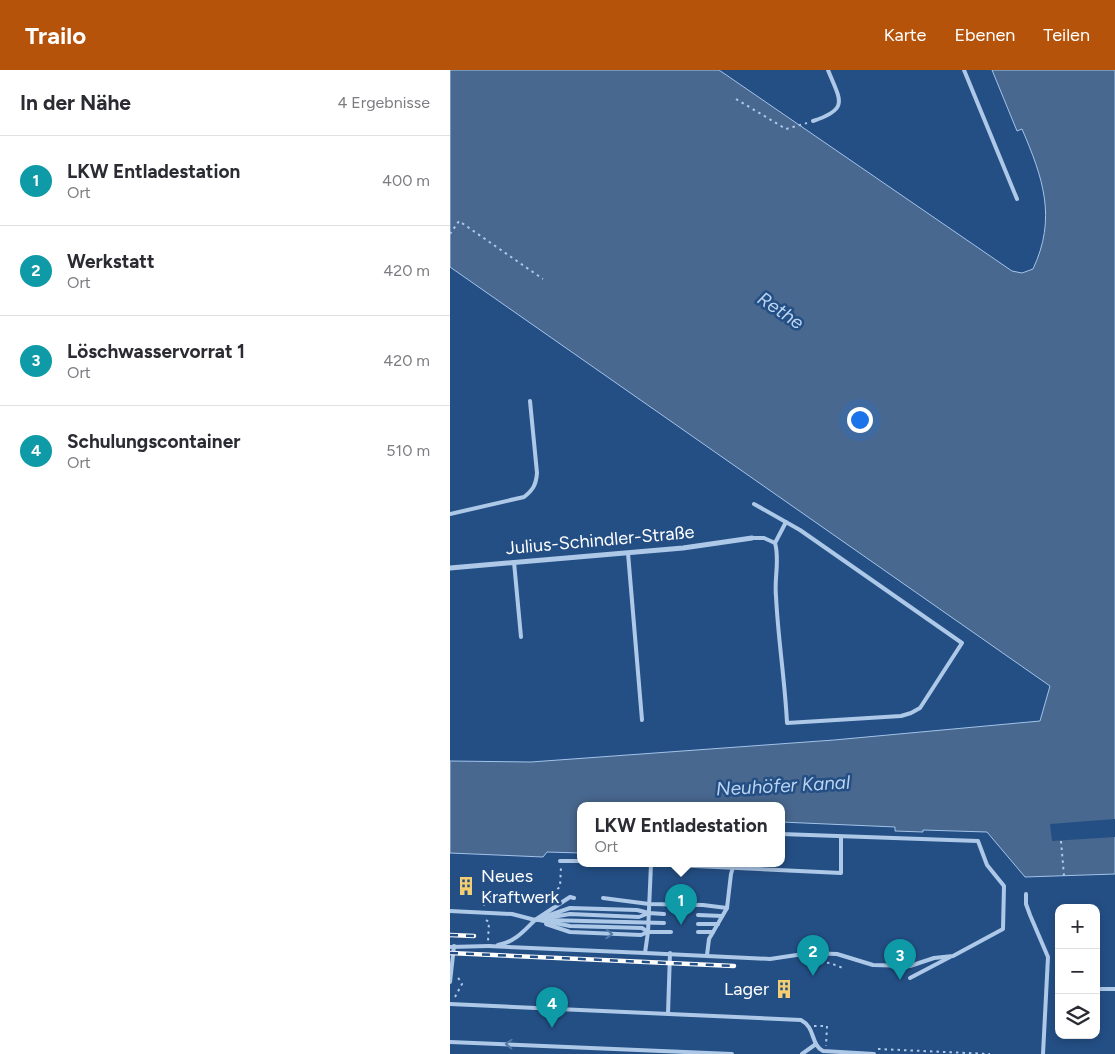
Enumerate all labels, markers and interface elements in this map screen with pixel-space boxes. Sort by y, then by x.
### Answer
text: Trailo [25,21,86,50]
text: Karte [884,24,926,46]
text: Ebenen [954,24,1015,46]
text: Teilen [1043,24,1090,46]
text: In der Nähe [20,90,131,115]
text: 4 Ergebnisse [337,93,430,112]
text: LKW Entladestation [67,160,240,183]
text: 1 [33,171,39,190]
text: 400 m [382,171,430,190]
text: Ort [67,183,91,202]
text: Werkstatt [67,250,155,273]
text: 2 [31,261,41,280]
text: 420 m [383,261,430,280]
text: Ort [67,273,91,292]
water label: Rethe [753,287,809,334]
text: Löschwasservorrat 1 [67,340,245,363]
text: 3 [32,351,40,370]
text: 420 m [383,351,430,370]
text: Ort [67,363,91,382]
your location [847,407,873,433]
text: Schulungscontainer [67,430,240,453]
text: 4 [31,441,41,460]
text: 510 m [386,441,430,460]
text: Ort [67,453,91,472]
street label: Julius-Schindler-Straße [505,521,696,559]
water label: Neuhöfer Kanal [715,770,852,800]
popup [577,802,785,867]
text: LKW Entladestation [594,814,768,837]
text: Ort [594,837,618,856]
place label: Neues Kraftwerk [481,865,559,908]
building icon: Neues Kraftwerk [455,875,477,897]
pin: 1 [665,884,697,925]
map controls [1055,904,1100,1039]
button: + [1055,904,1100,949]
one-way arrow [605,928,613,939]
pin: 2 [797,935,829,976]
pin: 3 [884,939,916,980]
button: − [1055,949,1100,994]
place label: Lager [724,978,769,1000]
building icon: Lager [773,978,795,1000]
pin: 4 [536,987,568,1028]
button: layers [1055,994,1100,1039]
one-way arrow [504,1039,512,1050]

